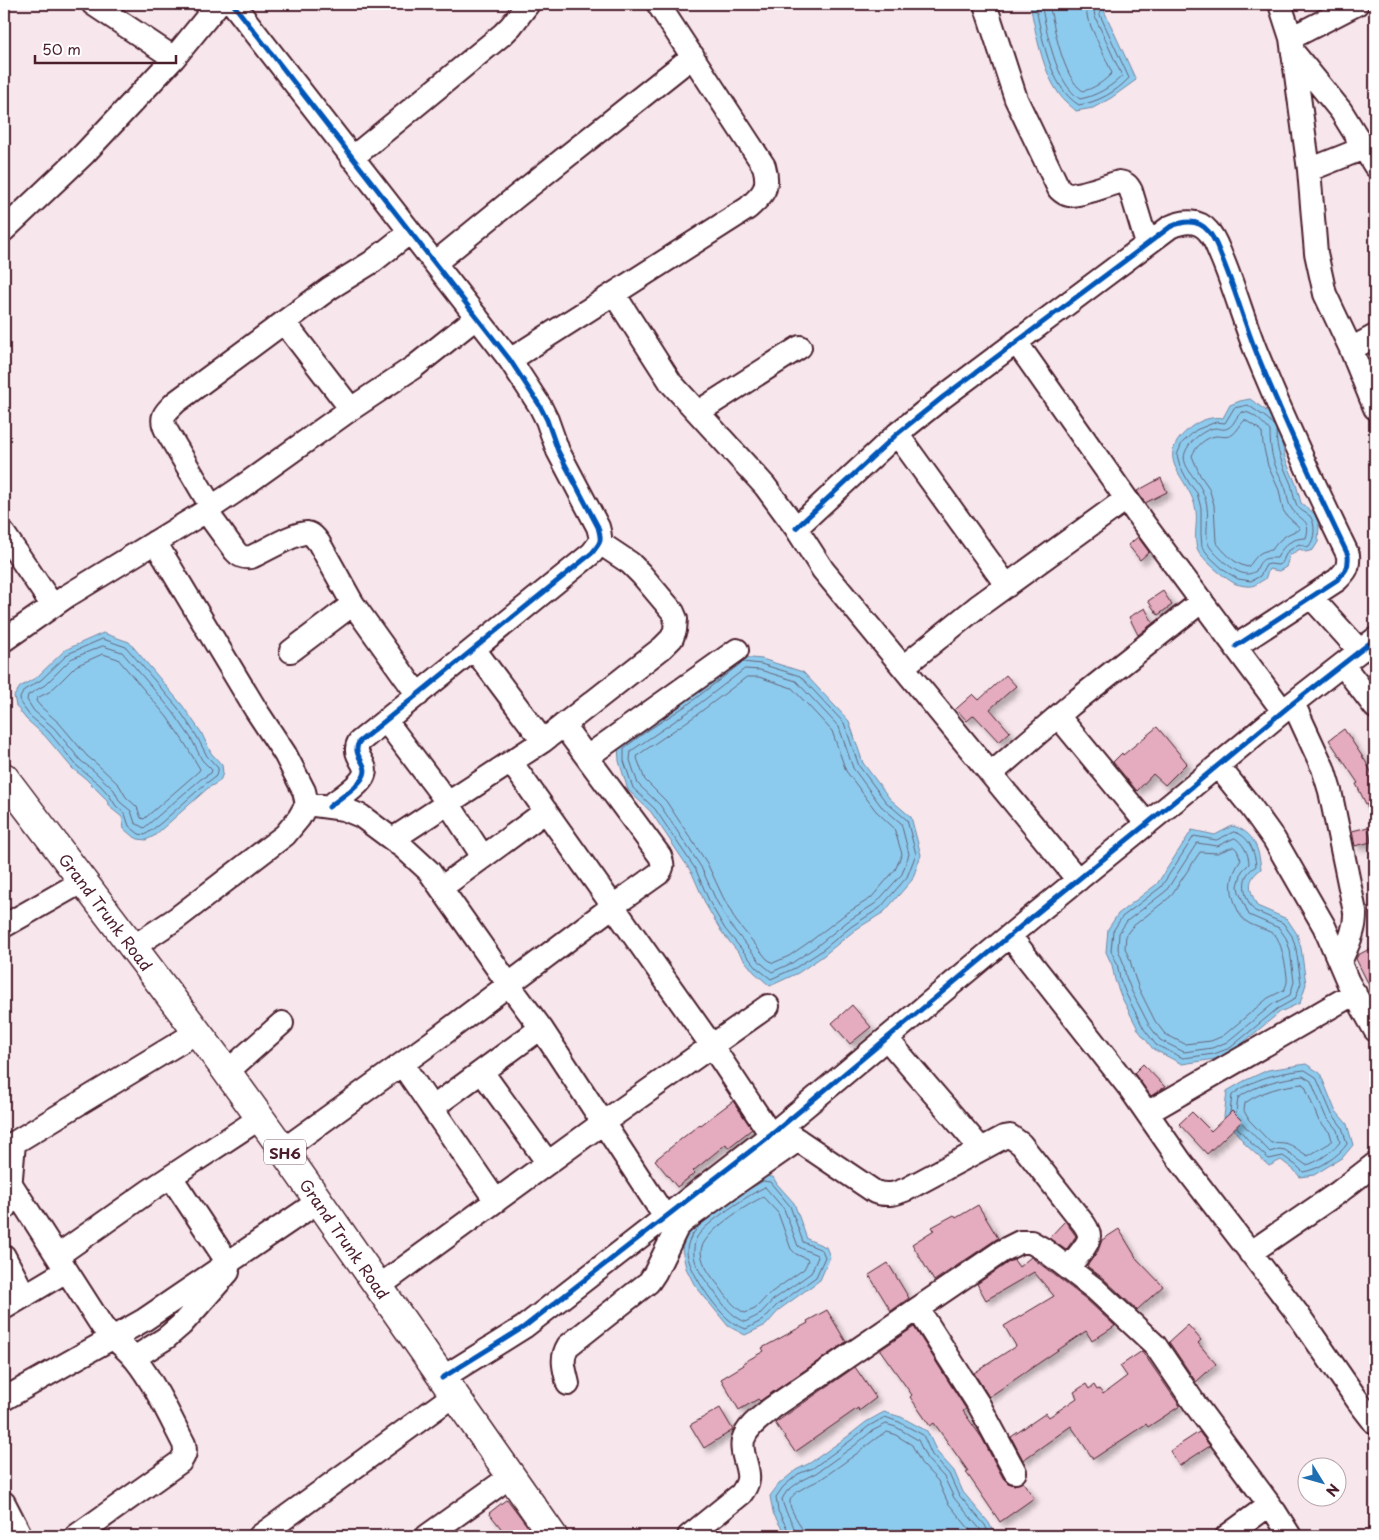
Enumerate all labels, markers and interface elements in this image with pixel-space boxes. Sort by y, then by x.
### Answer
scale bar [35,32,176,64]
text: 50 m [42,37,81,60]
street label: Grand Trunk Road [53,848,159,976]
road number: SH6 [264,1140,306,1164]
street label: Grand Trunk Road [294,1173,396,1304]
north arrow [1296,1458,1346,1508]
text: N [1321,1479,1345,1501]

